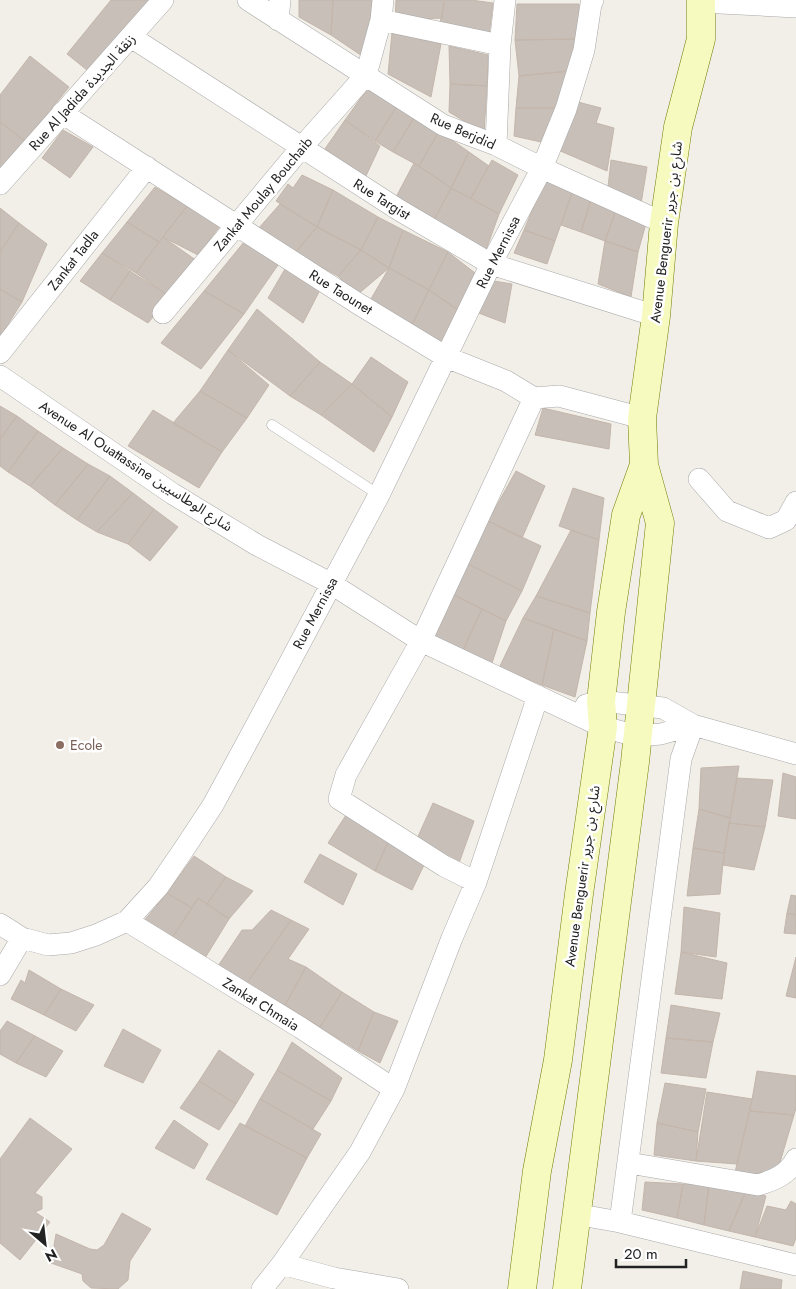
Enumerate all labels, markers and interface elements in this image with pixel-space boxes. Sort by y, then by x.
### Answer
street label: Rue Al Jadida زنقة الجديدة [24,29,140,155]
street label: Rue Berjdid [427,108,499,154]
street label: Zankat Moulay Bouchaib [209,132,317,256]
street label: Avenue Benguerir شارع بن جرير [645,140,688,324]
street label: Rue Targist [350,174,415,225]
street label: Rue Mernissa [471,212,525,292]
street label: Zankat Tadla [43,225,103,295]
street label: Rue Taounet [305,265,377,320]
street label: Avenue Al Ouattassine شارع الوطاسيين [35,396,237,537]
street label: Rue Mernissa [288,573,342,653]
place label: Ecole [70,735,102,755]
marker: Ecole [54,739,66,751]
street label: Avenue Benguerir شارع بن جرير [559,784,606,968]
street label: Zankat Chmaia [219,972,303,1036]
north arrow [20,1219,70,1269]
scale bar [616,1236,686,1268]
text: 20 m [624,1243,658,1265]
text: N [41,1244,61,1267]

